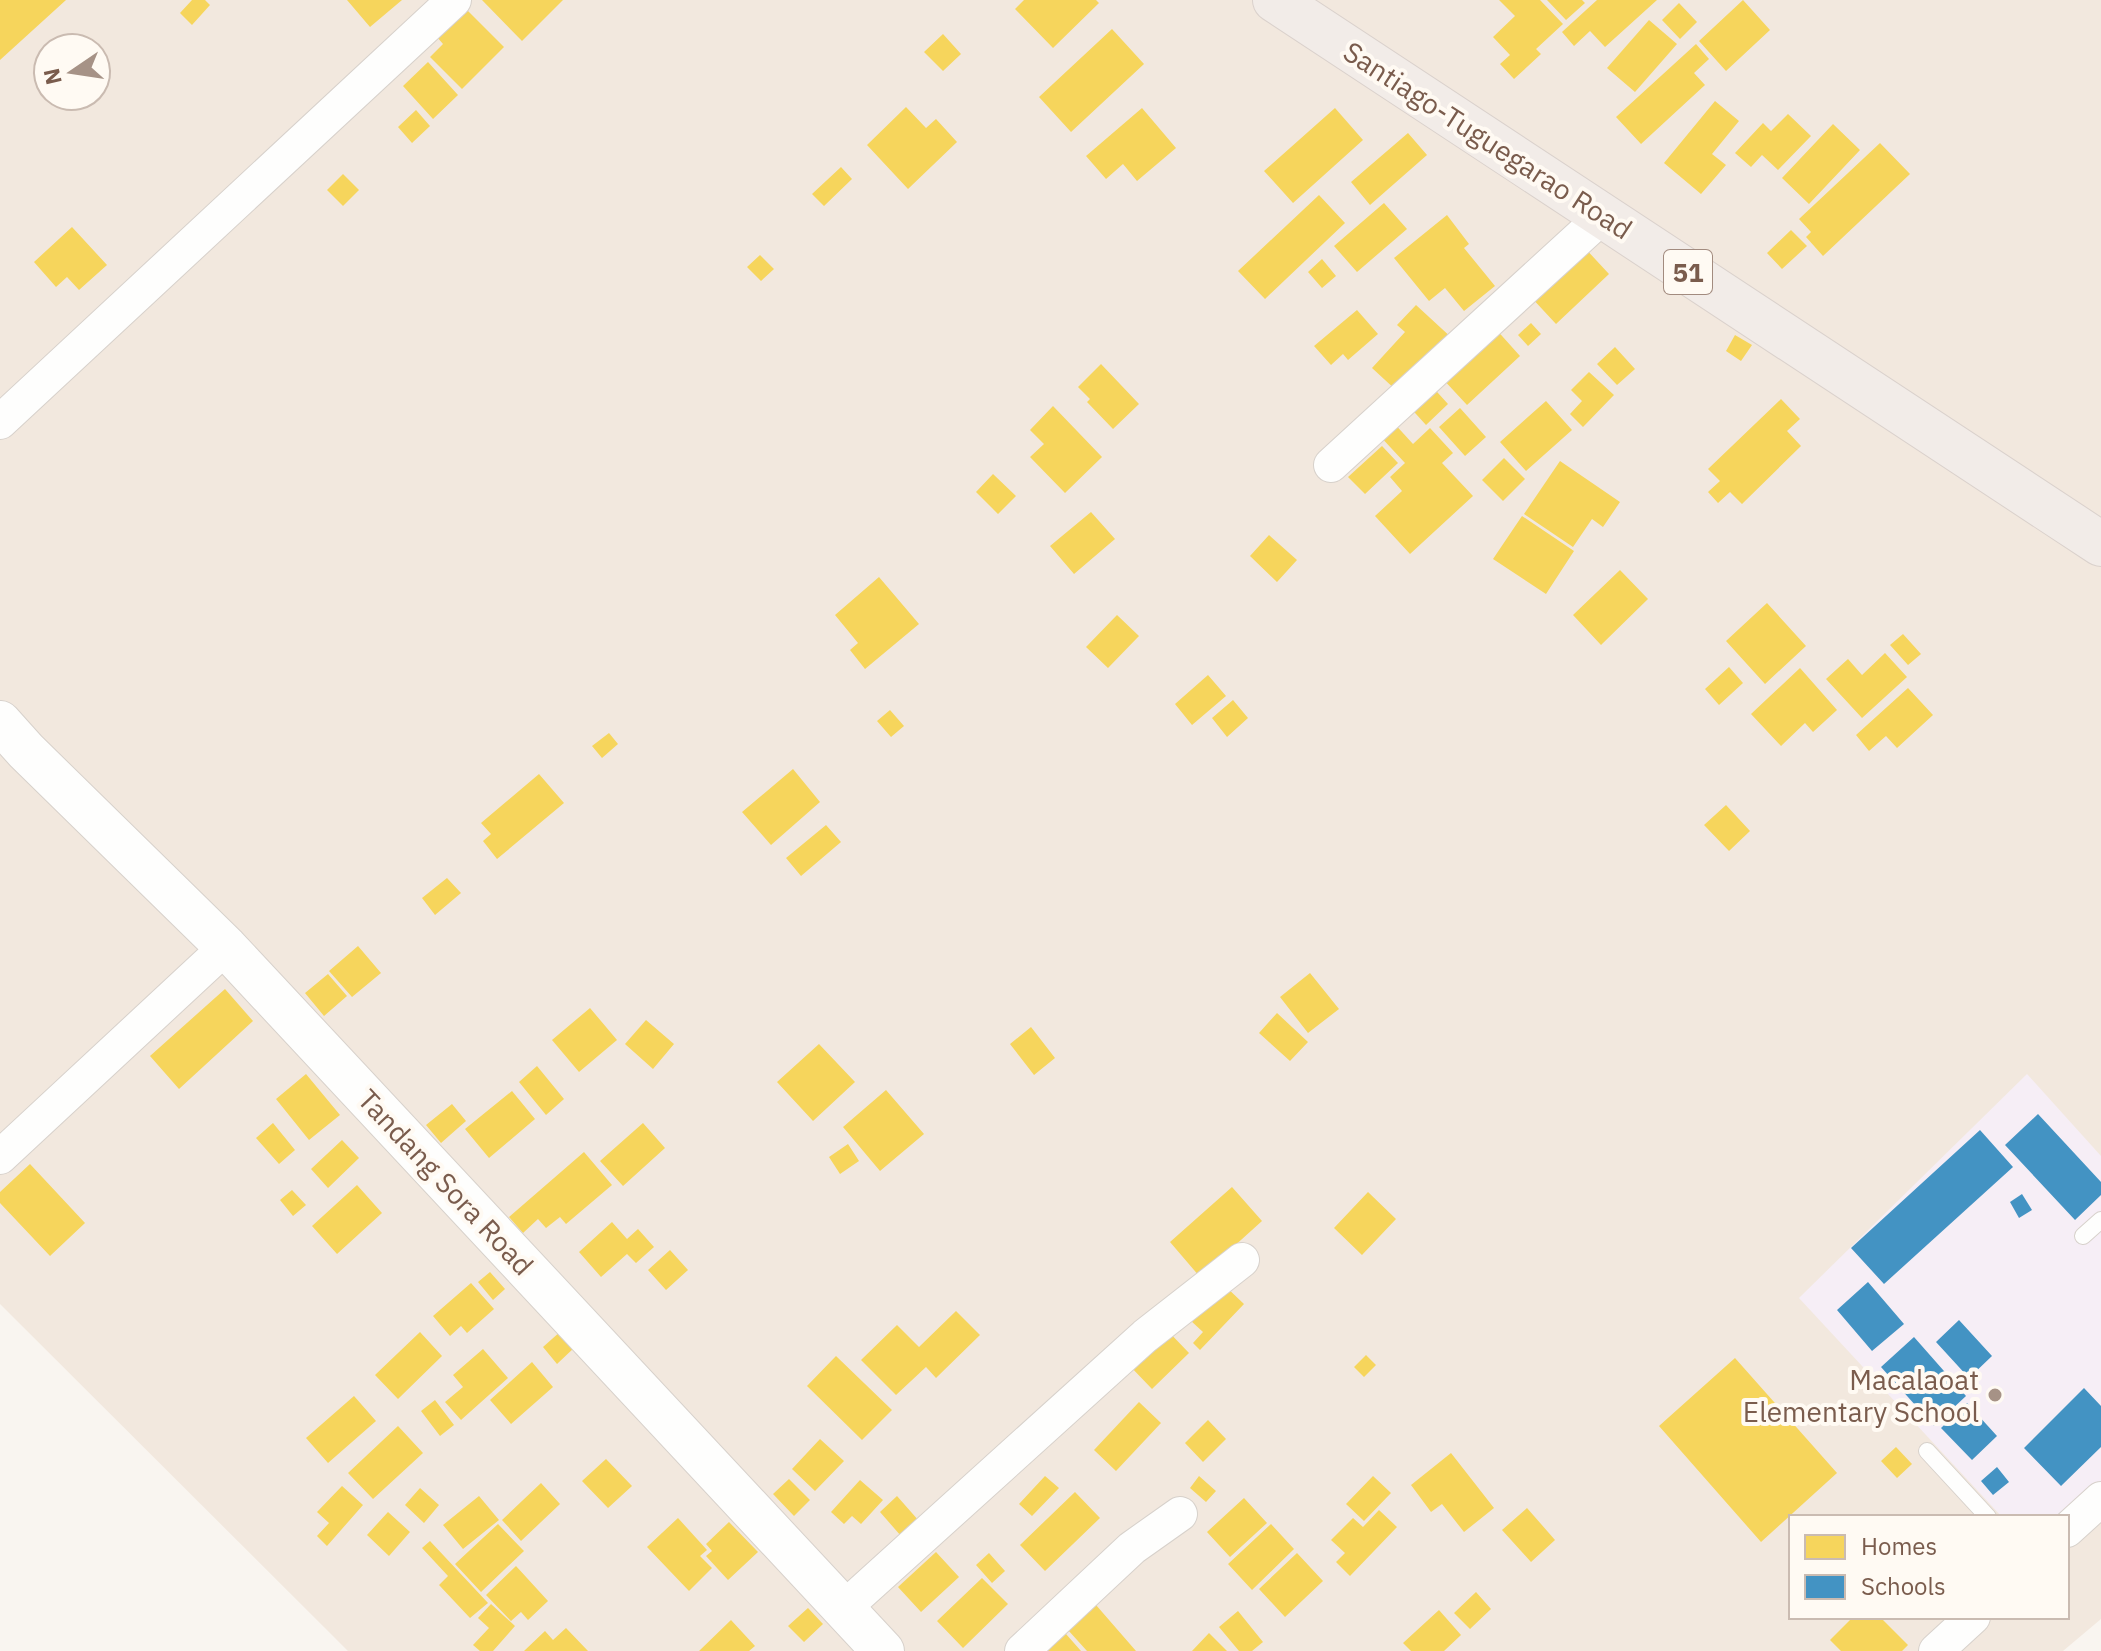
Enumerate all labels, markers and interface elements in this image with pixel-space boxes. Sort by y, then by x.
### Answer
north arrow [32,32,112,112]
street label: Santiago-Tuguegarao Road [1337,33,1639,247]
text: N [36,66,68,88]
road number: 51 [1664,250,1712,294]
street label: Tandang Sora Road [350,1081,542,1283]
place label: Macalaoat Elementary School [1743,1361,1979,1430]
marker: Macalaoat Elementary School [1986,1386,2004,1404]
legend [1789,1515,2069,1619]
text: Homes [1861,1530,1937,1562]
text: Schools [1861,1570,1946,1602]

